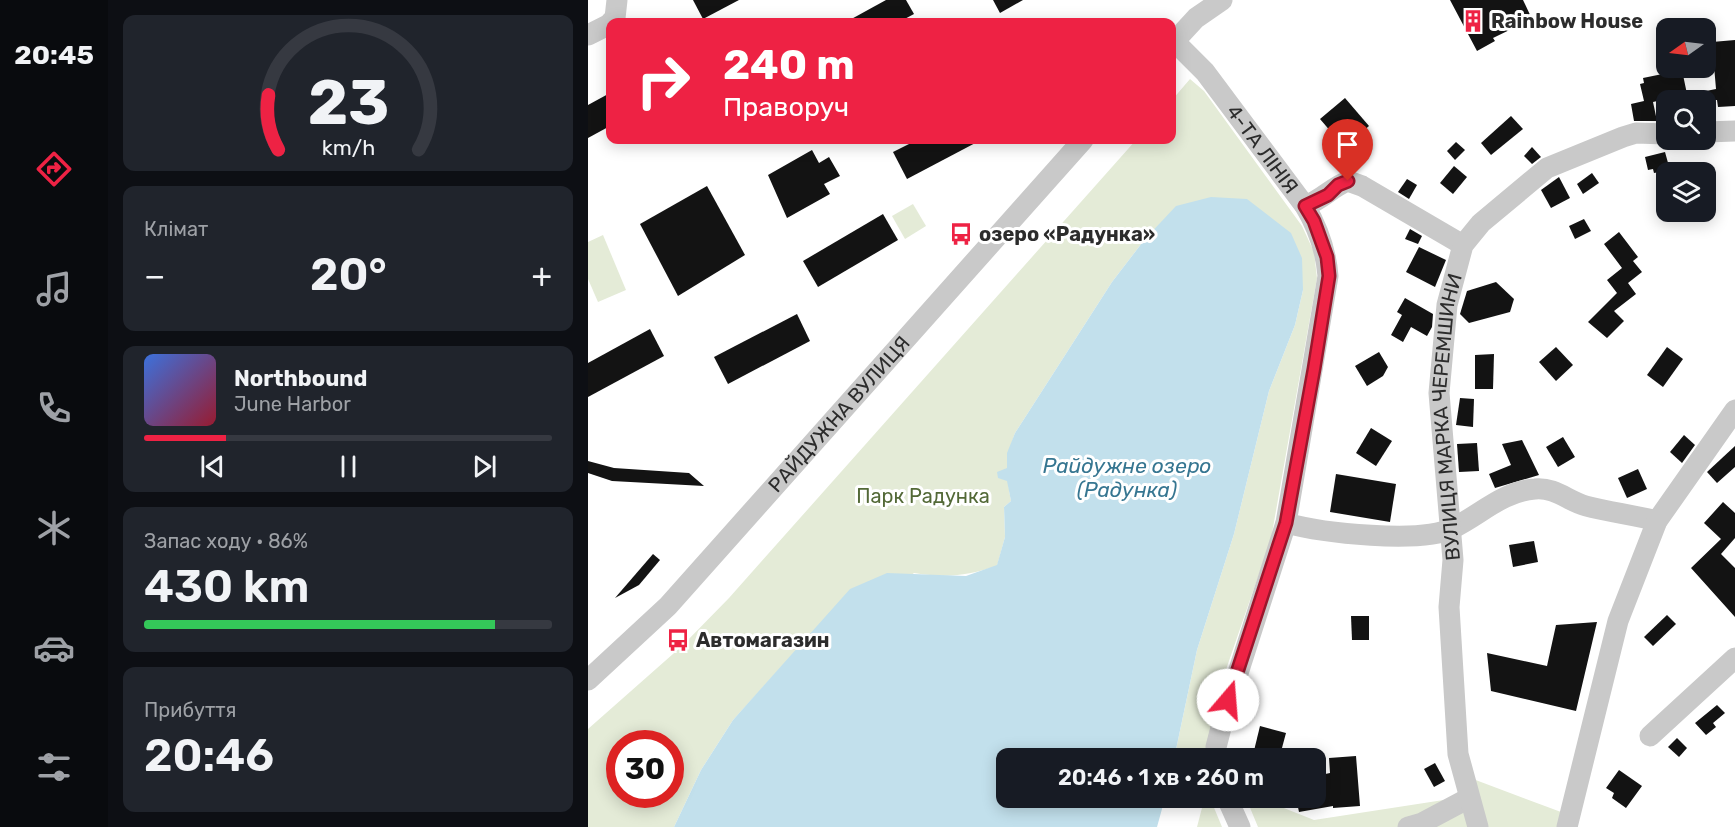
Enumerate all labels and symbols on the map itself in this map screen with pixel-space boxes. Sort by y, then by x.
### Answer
building icon: Rainbow House [1460,8,1486,34]
place label: Rainbow House [1491,9,1643,33]
north arrow [1656,18,1716,78]
street label: 4-ТА ЛІНІЯ [1222,100,1303,198]
pin [1322,119,1373,181]
bus stop icon: озеро «Радунка» [948,221,974,247]
place label: озеро «Радунка» [979,222,1155,246]
street label: ВУЛИЦЯ МАРКА ЧЕРЕМШИНИ [1427,271,1467,562]
street label: РАЙДУЖНА ВУЛИЦЯ [763,331,915,497]
water label: Райдужне озеро (Радунка) [1043,453,1211,502]
park label: Парк Радунка [856,484,990,508]
bus stop icon: Автомагазин [665,627,691,653]
place label: Автомагазин [696,628,830,652]
position arrow [1196,668,1260,732]
speed limit sign: 30 [606,730,684,808]

